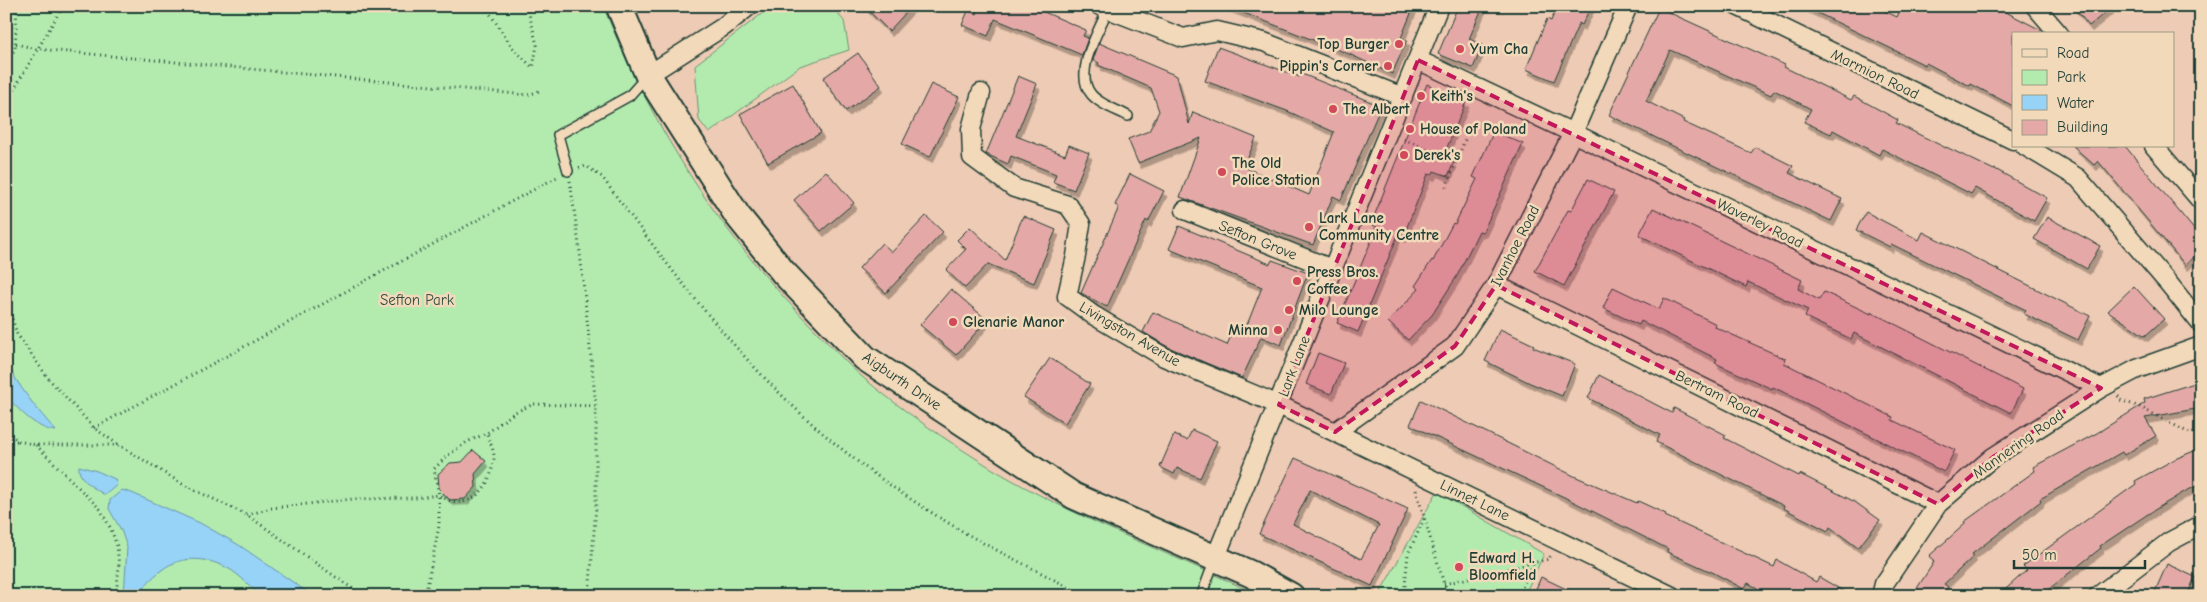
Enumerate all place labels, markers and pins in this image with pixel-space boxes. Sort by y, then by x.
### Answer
place label: Top Burger [1317,35,1389,53]
marker: Top Burger [1393,38,1405,50]
place label: Yum Cha [1470,40,1528,58]
marker: Yum Cha [1454,43,1466,55]
place label: Pippin's Corner [1279,57,1378,75]
marker: Pippin's Corner [1382,60,1394,72]
place label: Keith's [1431,87,1473,105]
marker: Keith's [1415,90,1427,102]
place label: The Albert [1343,100,1411,118]
marker: The Albert [1327,103,1339,115]
place label: House of Poland [1420,120,1526,138]
marker: House of Poland [1404,123,1416,135]
place label: Derek's [1414,146,1460,164]
marker: Derek's [1398,149,1410,161]
place label: The Old Police Station [1232,154,1320,189]
marker: The Old Police Station [1216,166,1228,178]
place label: Lark Lane Community Centre [1319,209,1439,244]
marker: Lark Lane Community Centre [1303,221,1315,233]
place label: Press Bros. Coffee [1307,263,1378,298]
marker: Press Bros. Coffee [1291,275,1303,287]
place label: Milo Lounge [1299,301,1378,319]
marker: Milo Lounge [1283,304,1295,316]
place label: Glenarie Manor [963,313,1064,331]
marker: Glenarie Manor [947,316,959,328]
place label: Minna [1228,321,1268,339]
marker: Minna [1272,324,1284,336]
place label: Edward H. Bloomfield [1469,549,1536,584]
marker: Edward H. Bloomfield [1453,561,1465,573]

